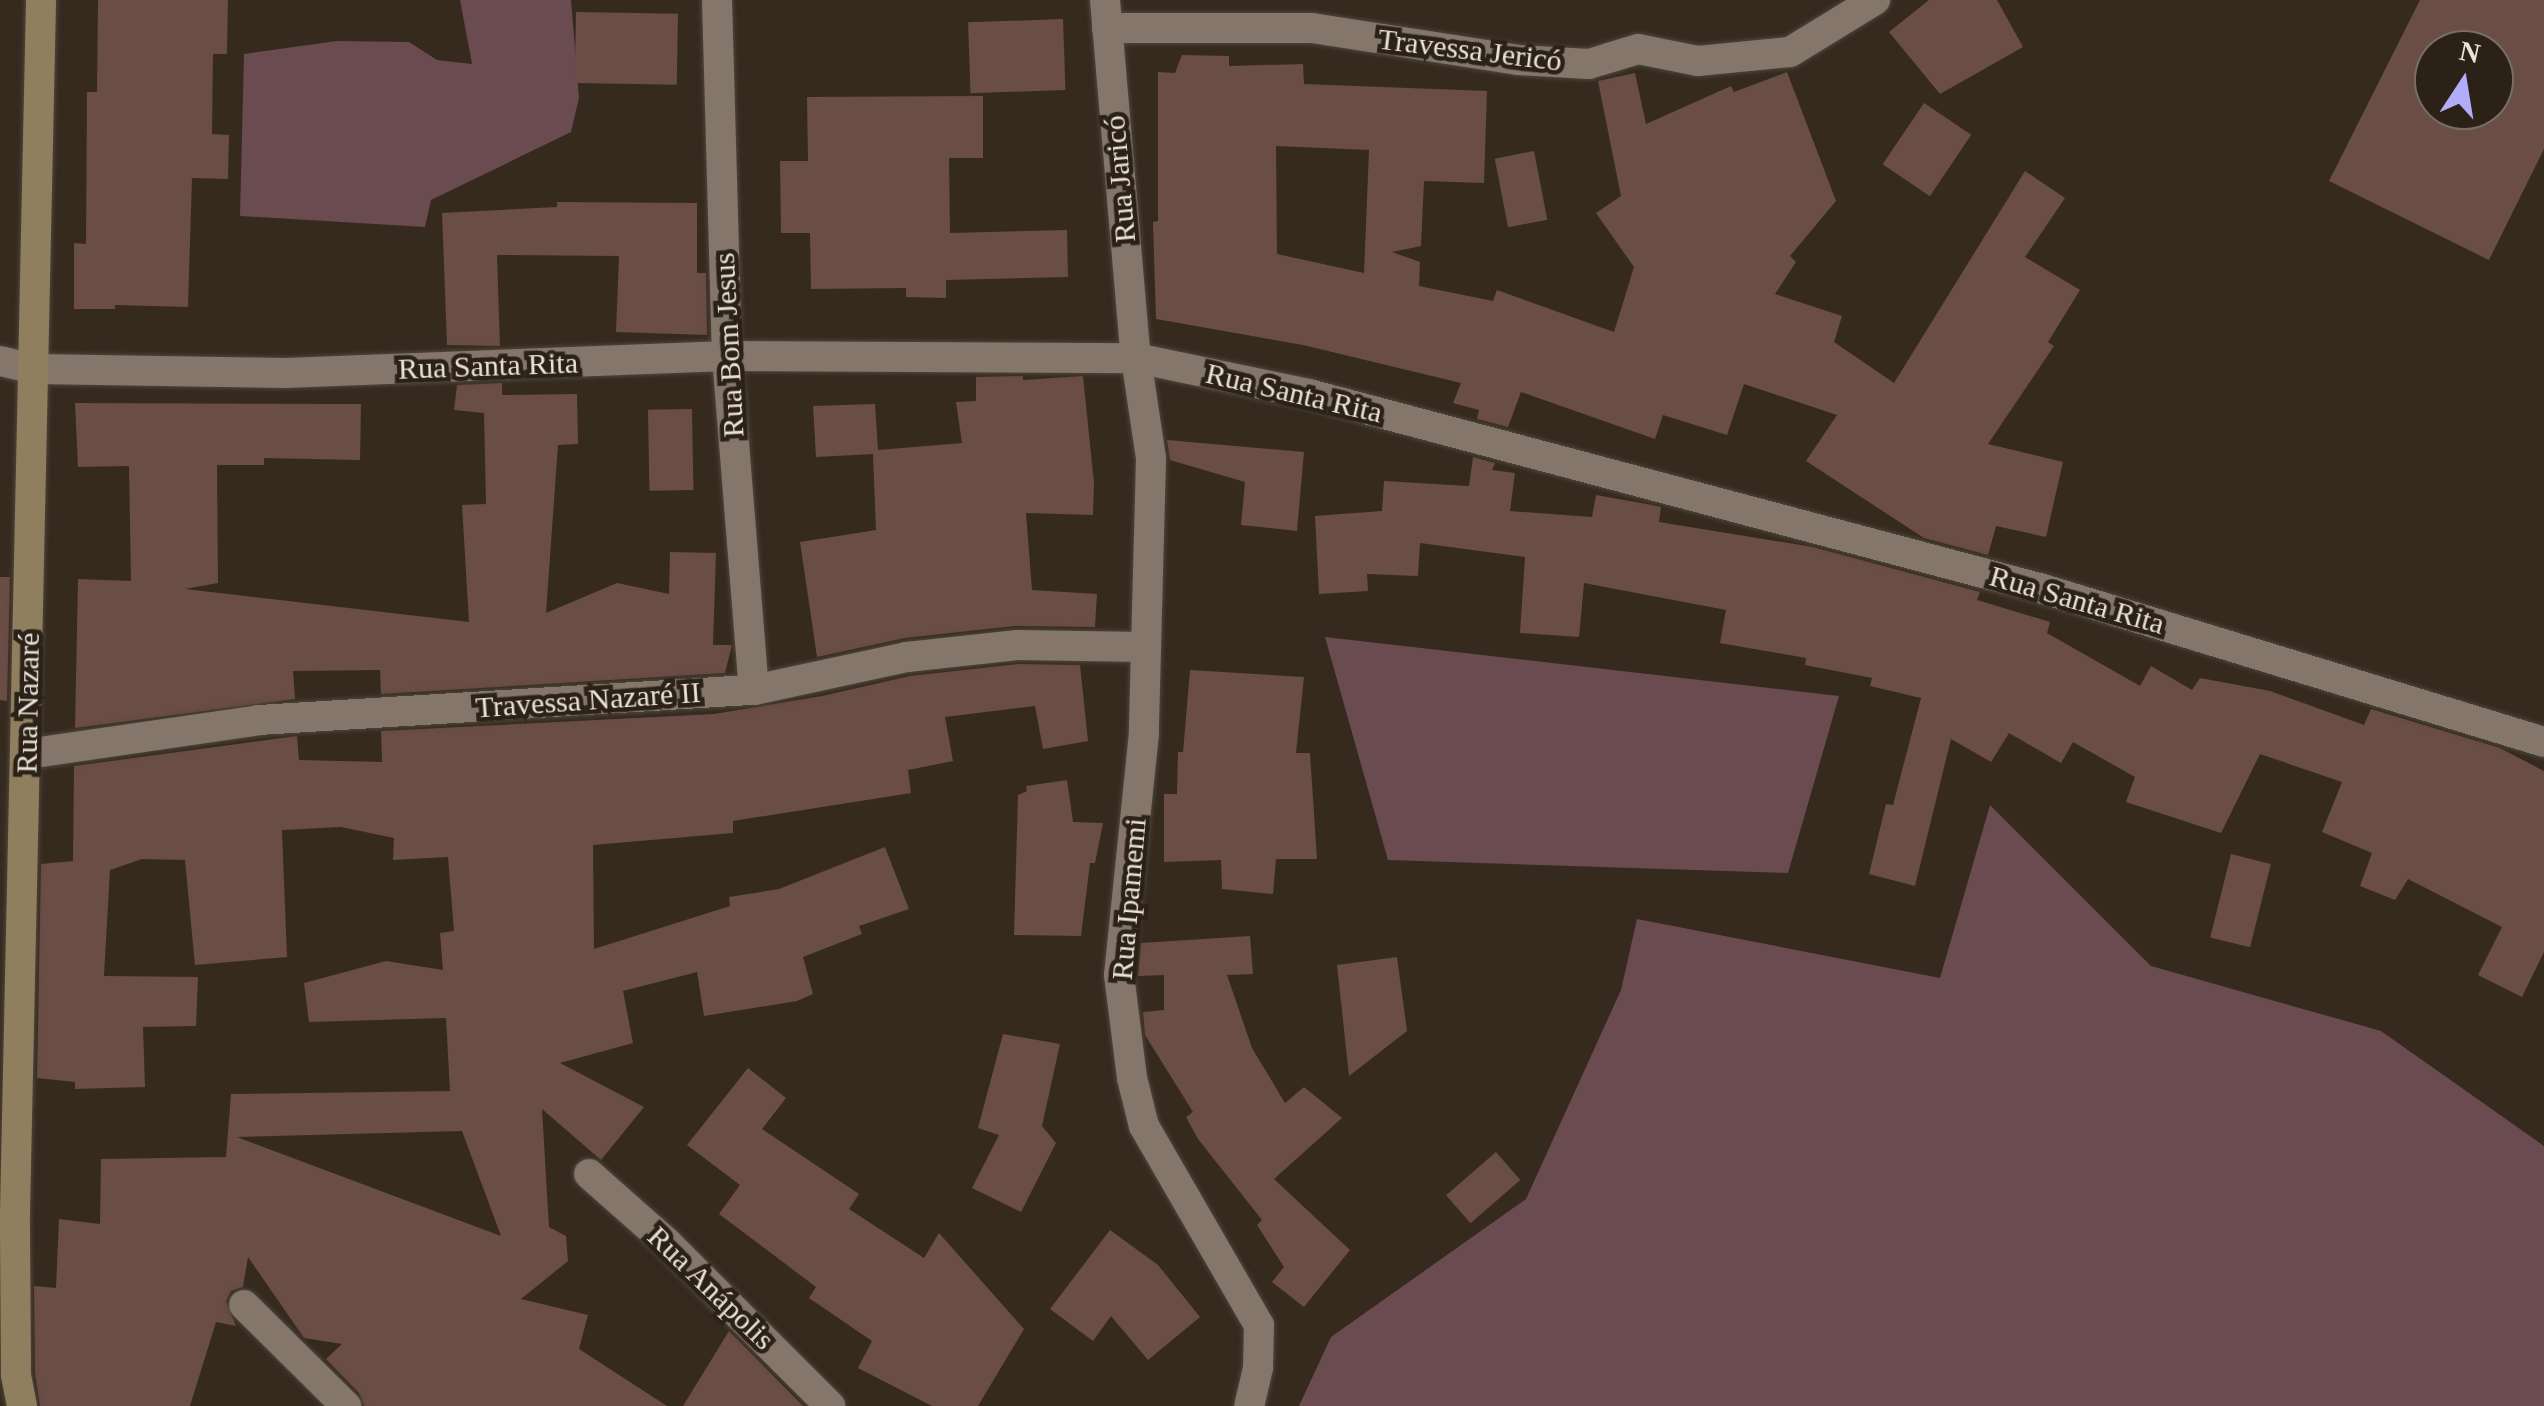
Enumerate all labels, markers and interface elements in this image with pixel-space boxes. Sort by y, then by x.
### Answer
street label: Travessa Jericó [1376,21,1564,79]
north arrow [2414,30,2514,130]
text: N [2457,35,2483,69]
street label: Rua Jaricó [1097,114,1143,244]
street label: Rua Bom Jesus [706,252,752,438]
street label: Rua Santa Rita [397,345,579,387]
street label: Rua Santa Rita [1202,355,1386,431]
street label: Rua Santa Rita [1986,558,2168,642]
street label: Rua Nazaré [9,632,47,774]
street label: Travessa Nazaré II [474,674,702,726]
street label: Rua Ipamemi [1104,817,1154,981]
street label: Rua Anápolis [639,1218,783,1358]

